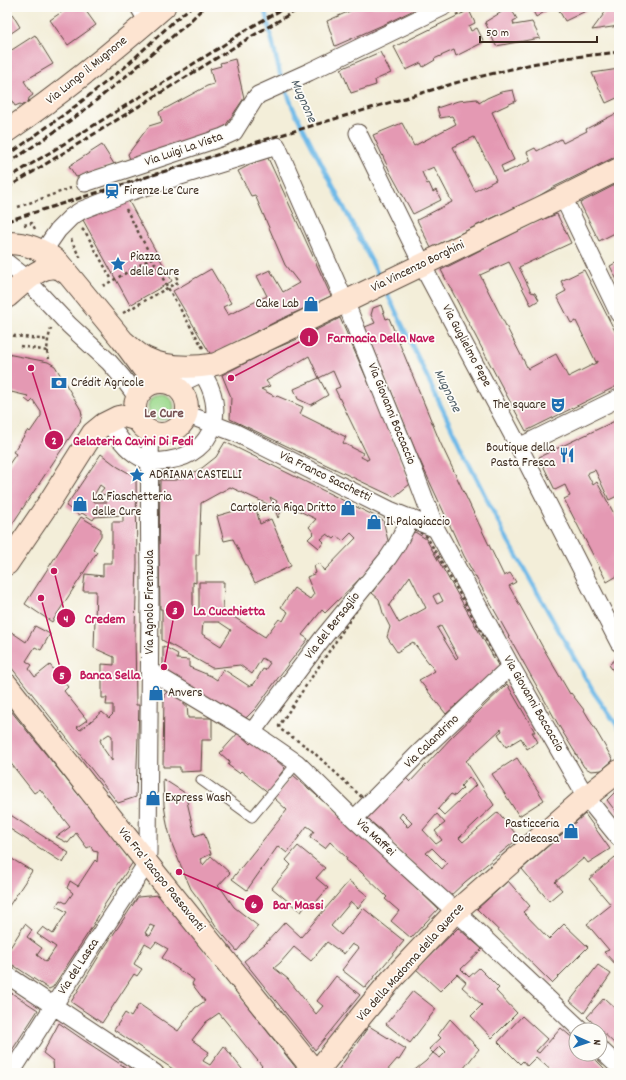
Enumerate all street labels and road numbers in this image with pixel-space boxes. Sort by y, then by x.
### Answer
street label: Via Lungo il Mugnone [42,32,132,110]
street label: Via Luigi La Vista [142,127,226,172]
street label: Via Vincenzo Borghini [368,236,469,298]
street label: Via Guglielmo Pepe [436,301,496,391]
street label: Via Giovanni Boccaccio [362,360,420,468]
street label: Via Franco Sacchetti [276,446,375,508]
street label: Via Agnolo Firenzuola [141,549,160,654]
street label: Via del Bersaglio [301,588,365,664]
street label: Via Giovanni Boccaccio [498,652,568,756]
street label: Via Calandrino [400,711,464,773]
street label: Via Maffei [351,815,400,862]
street label: Via Fra' Iacopo Passavanti [113,824,210,937]
street label: Via della Madonna della Querce [353,900,470,1026]
street label: Via del Lasca [54,934,105,999]

